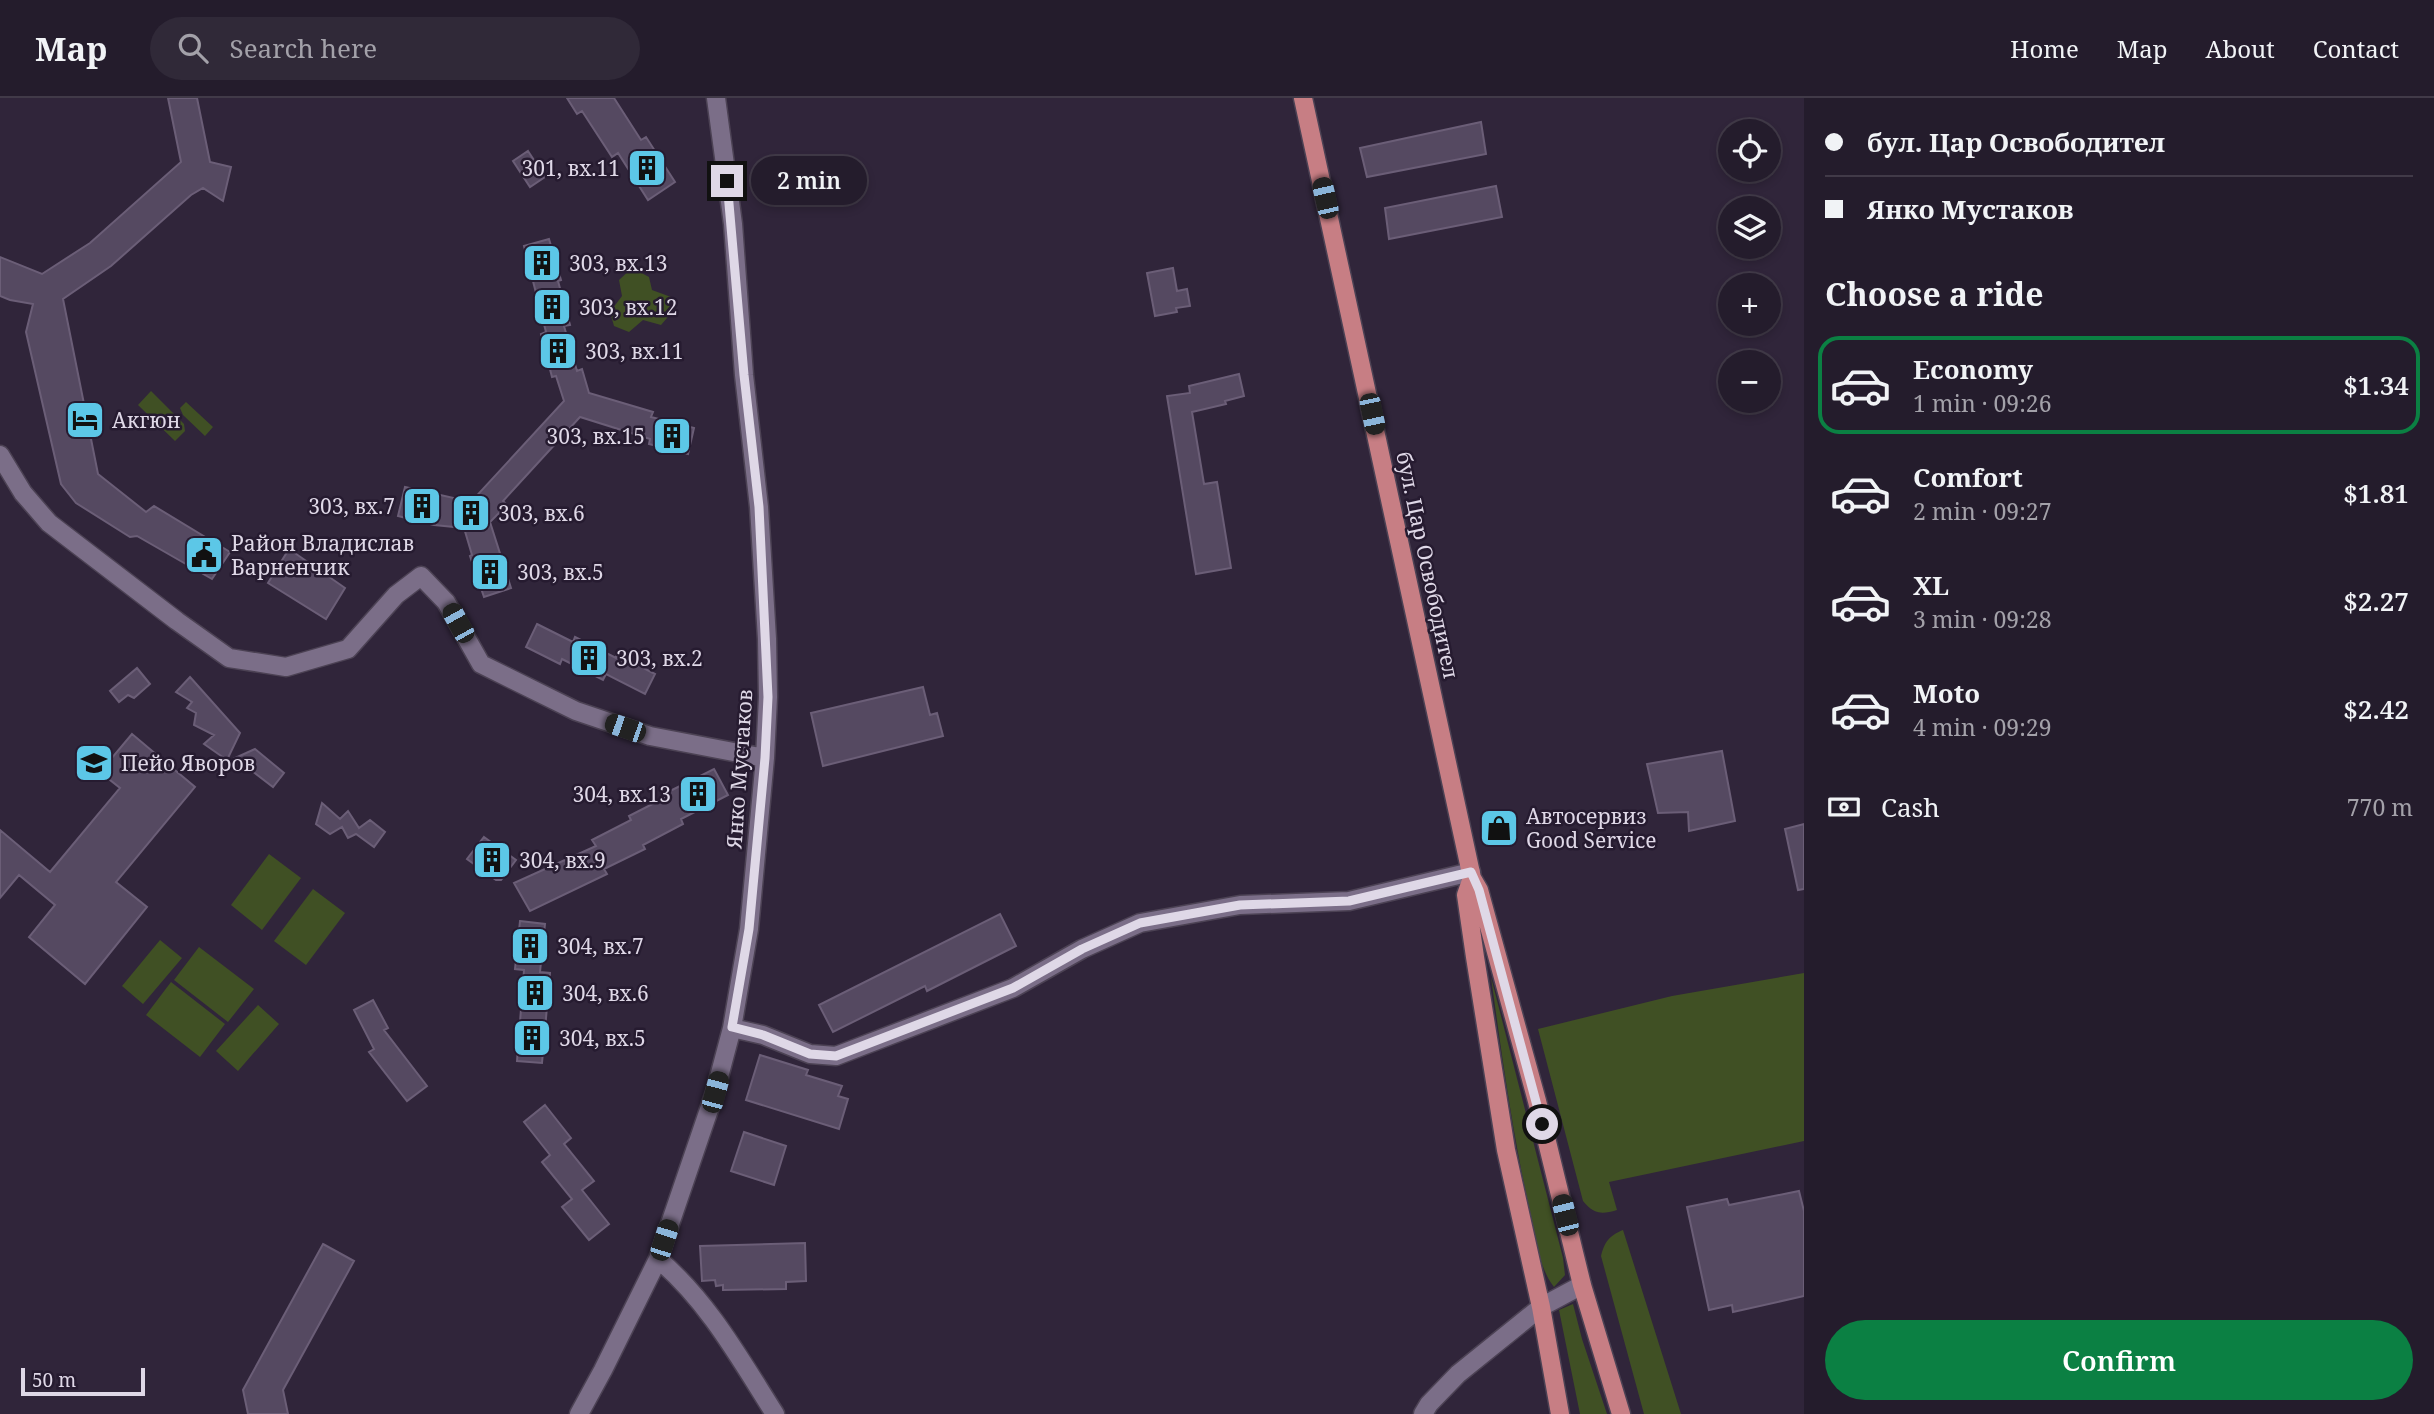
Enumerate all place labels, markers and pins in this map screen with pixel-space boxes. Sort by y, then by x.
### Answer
building icon: 301, вх.11 [626,147,668,189]
place label: 301, вх.11 [522,154,620,182]
building icon: 303, вх.13 [521,242,563,284]
place label: 303, вх.13 [569,249,667,277]
building icon: 303, вх.12 [531,286,573,328]
place label: 303, вх.12 [579,293,677,321]
building icon: 303, вх.11 [537,330,579,372]
place label: 303, вх.11 [585,337,683,365]
hotel icon: Акгюн [64,399,106,441]
place label: Акгюн [112,406,181,434]
building icon: 303, вх.15 [651,415,693,457]
place label: 303, вх.15 [547,422,645,450]
building icon: 303, вх.7 [401,485,443,527]
place label: 303, вх.7 [308,492,395,520]
building icon: 303, вх.6 [450,492,492,534]
place label: 303, вх.6 [498,499,585,527]
place label: Район Владислав Варненчик [231,529,414,581]
public building icon: Район Владислав Варненчик [183,534,225,576]
building icon: 303, вх.5 [469,551,511,593]
place label: 303, вх.5 [517,558,604,586]
building icon: 303, вх.2 [568,637,610,679]
place label: 303, вх.2 [616,644,703,672]
school or university icon: Пейо Яворов [73,742,115,784]
place label: Пейо Яворов [121,749,255,777]
building icon: 304, вх.13 [677,773,719,815]
place label: 304, вх.13 [573,780,671,808]
place label: Автосервиз Good Service [1526,802,1657,854]
shop icon: Автосервиз Good Service [1478,807,1520,849]
building icon: 304, вх.9 [471,839,513,881]
place label: 304, вх.9 [519,846,606,874]
building icon: 304, вх.7 [509,925,551,967]
place label: 304, вх.7 [557,932,644,960]
building icon: 304, вх.6 [514,972,556,1014]
place label: 304, вх.6 [562,979,649,1007]
building icon: 304, вх.5 [511,1017,553,1059]
place label: 304, вх.5 [559,1024,646,1052]

